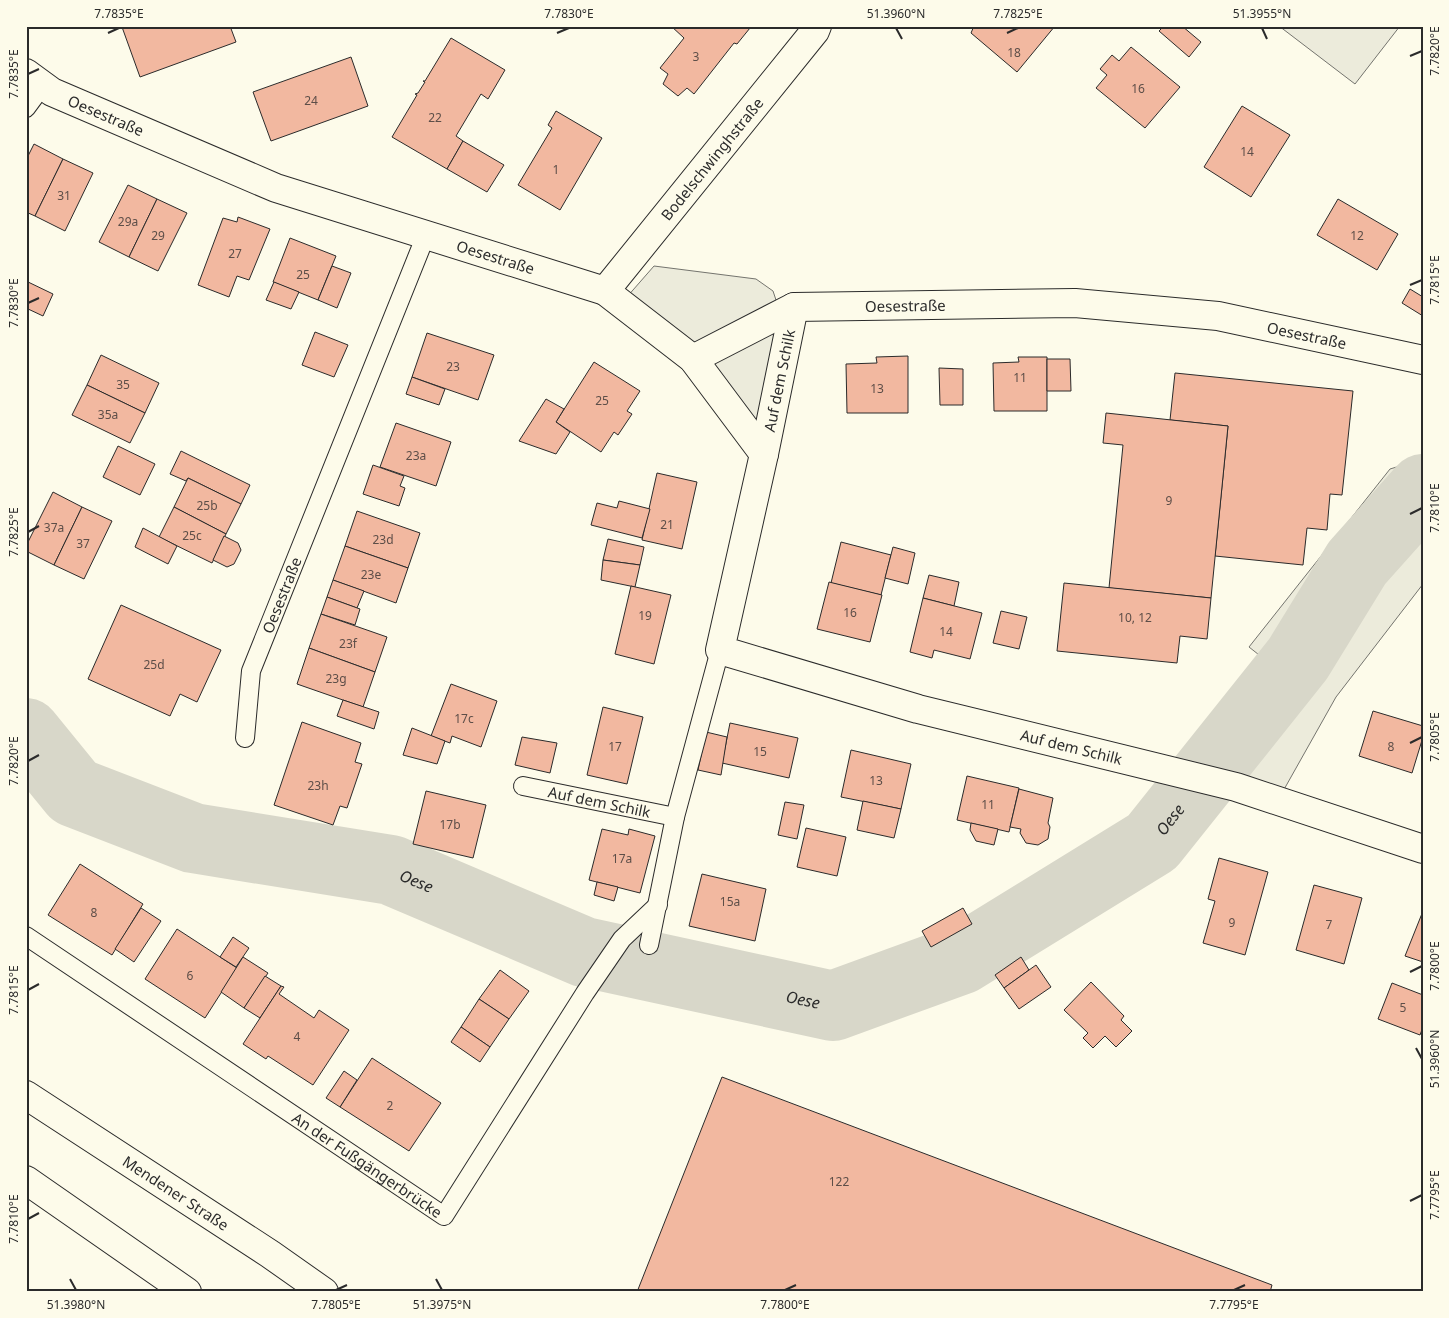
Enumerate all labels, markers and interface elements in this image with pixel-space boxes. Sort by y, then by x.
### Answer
text: 7.7835°E [94,5,144,22]
text: 7.7830°E [544,5,594,22]
text: 51.3960°N [867,5,925,22]
text: 7.7825°E [993,5,1043,22]
text: 51.3955°N [1233,5,1291,22]
text: 7.7820°E [1426,26,1443,76]
house number: 18 [1007,44,1021,61]
house number: 3 [693,48,700,65]
text: 7.7835°E [5,49,22,99]
house number: 16 [1131,80,1145,97]
street label: Oesestraße [65,90,147,140]
house number: 24 [304,92,318,109]
street label: Bodelschwinghstraße [656,93,767,224]
house number: 22 [428,109,442,126]
house number: 14 [1240,143,1254,160]
house number: 1 [553,161,559,178]
house number: 31 [57,187,71,204]
house number: 29a [118,213,138,230]
house number: 29 [151,227,165,244]
house number: 12 [1350,227,1364,244]
street label: Oesestraße [454,235,537,278]
house number: 27 [228,245,242,262]
text: 7.7815°E [1426,255,1443,305]
house number: 25 [296,266,310,283]
text: 7.7830°E [5,278,22,328]
street label: Oesestraße [865,295,946,316]
street label: Oesestraße [1265,317,1348,353]
street label: Auf dem Schilk [759,328,799,434]
house number: 23 [446,358,460,375]
house number: 11 [1013,369,1027,386]
house number: 35 [116,376,130,393]
house number: 13 [870,380,884,397]
house number: 25 [595,392,609,409]
house number: 35a [98,406,118,423]
house number: 23a [406,447,426,464]
text: 7.7810°E [1426,483,1443,533]
house number: 9 [1166,492,1173,509]
house number: 25b [196,497,218,514]
text: 7.7825°E [5,507,22,557]
house number: 21 [660,516,674,533]
house number: 37a [44,519,64,536]
house number: 25c [182,527,202,544]
house number: 23d [372,531,394,548]
house number: 37 [76,535,90,552]
street label: Oesestraße [257,554,306,636]
house number: 23e [361,566,381,583]
house number: 16 [843,604,857,621]
house number: 19 [638,607,652,624]
house number: 10, 12 [1118,609,1152,626]
house number: 14 [939,623,953,640]
house number: 23f [339,635,358,652]
house number: 25d [143,656,165,673]
house number: 23g [325,670,347,687]
house number: 17c [454,710,474,727]
text: 7.7805°E [1426,712,1443,762]
street label: Auf dem Schilk [1019,725,1124,769]
text: 7.7820°E [5,736,22,786]
house number: 17 [608,738,622,755]
house number: 8 [1388,738,1395,755]
house number: 15 [753,743,767,760]
house number: 13 [869,772,883,789]
house number: 23h [307,777,329,794]
street label: Auf dem Schilk [546,781,652,822]
house number: 11 [981,796,995,813]
water label: Oese [1151,799,1189,840]
house number: 17b [439,816,461,833]
house number: 17a [612,850,632,867]
water label: Oese [396,864,437,898]
house number: 15a [720,893,740,910]
house number: 8 [91,904,98,921]
house number: 9 [1229,914,1236,931]
house number: 7 [1326,916,1333,933]
text: 7.7800°E [1426,941,1443,991]
text: 7.7815°E [5,965,22,1015]
house number: 6 [187,967,194,984]
water label: Oese [784,985,822,1014]
house number: 5 [1400,999,1407,1016]
house number: 4 [294,1028,301,1045]
text: 51.3960°N [1426,1030,1443,1088]
house number: 2 [387,1097,394,1114]
street label: An der Fußgängerbrücke [289,1107,446,1222]
street label: Mendener Straße [119,1151,233,1235]
text: 7.7795°E [1426,1170,1443,1220]
house number: 122 [829,1173,849,1190]
text: 7.7810°E [5,1194,22,1244]
text: 51.3980°N [47,1296,105,1313]
text: 7.7805°E [311,1296,361,1313]
text: 51.3975°N [413,1296,471,1313]
text: 7.7800°E [760,1296,810,1313]
text: 7.7795°E [1209,1296,1259,1313]

